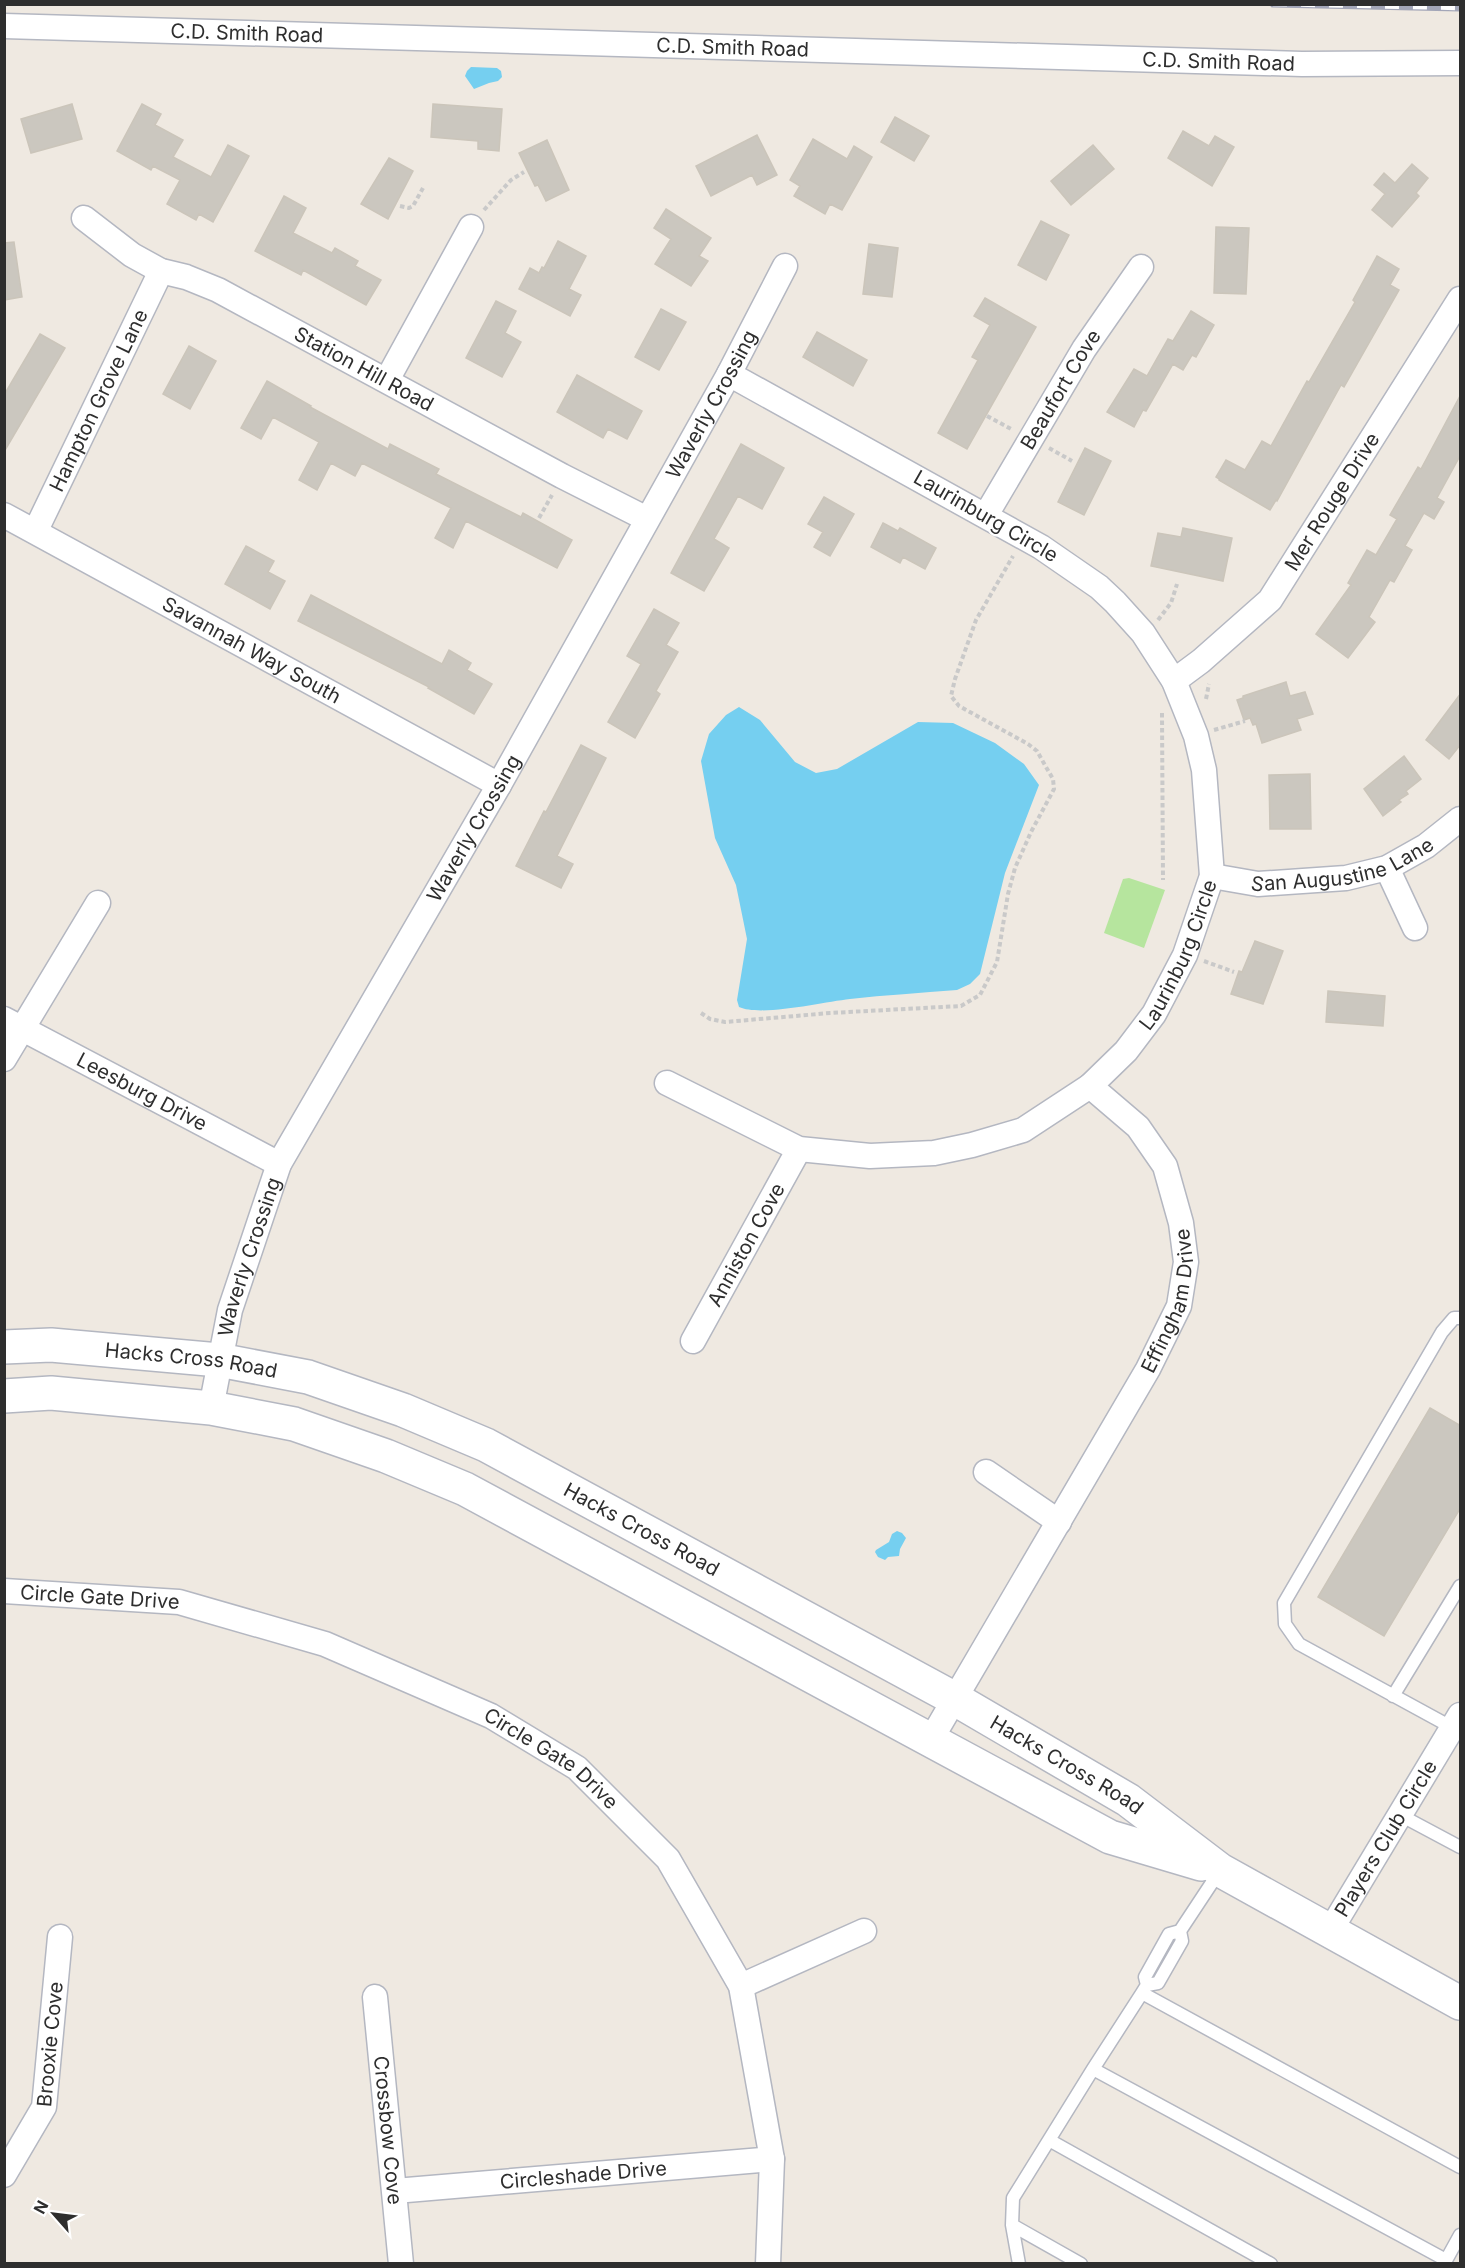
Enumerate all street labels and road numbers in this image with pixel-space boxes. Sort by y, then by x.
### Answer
street label: C.D. Smith Road [170,19,324,47]
street label: C.D. Smith Road [656,33,809,62]
street label: C.D. Smith Road [1142,47,1295,76]
street label: Hampton Grove Lane [44,305,153,495]
street label: Station Hill Road [290,322,438,416]
street label: Beaufort Cove [1015,325,1106,454]
street label: Waverly Crossing [661,326,762,483]
street label: Mer Rouge Drive [1280,428,1385,575]
street label: Laurinburg Circle [910,465,1062,567]
street label: Savannah Way South [158,592,345,708]
street label: Waverly Crossing [422,751,525,906]
street label: San Augustine Lane [1249,833,1438,897]
street label: Laurinburg Circle [1134,876,1222,1035]
street label: Leesburg Drive [73,1048,211,1136]
street label: Waverly Crossing [213,1174,286,1338]
street label: Anniston Cove [702,1179,790,1311]
street label: Effingham Drive [1136,1227,1198,1377]
street label: Hacks Cross Road [104,1338,279,1383]
street label: Hacks Cross Road [560,1477,724,1581]
street label: Circle Gate Drive [19,1580,180,1614]
street label: Circle Gate Drive [480,1703,623,1814]
street label: Hacks Cross Road [986,1710,1148,1819]
street label: Players Club Circle [1329,1756,1442,1921]
street label: Brooxie Cove [32,1980,68,2108]
street label: Crossbow Cove [369,2055,407,2206]
street label: Circleshade Drive [499,2156,668,2194]

